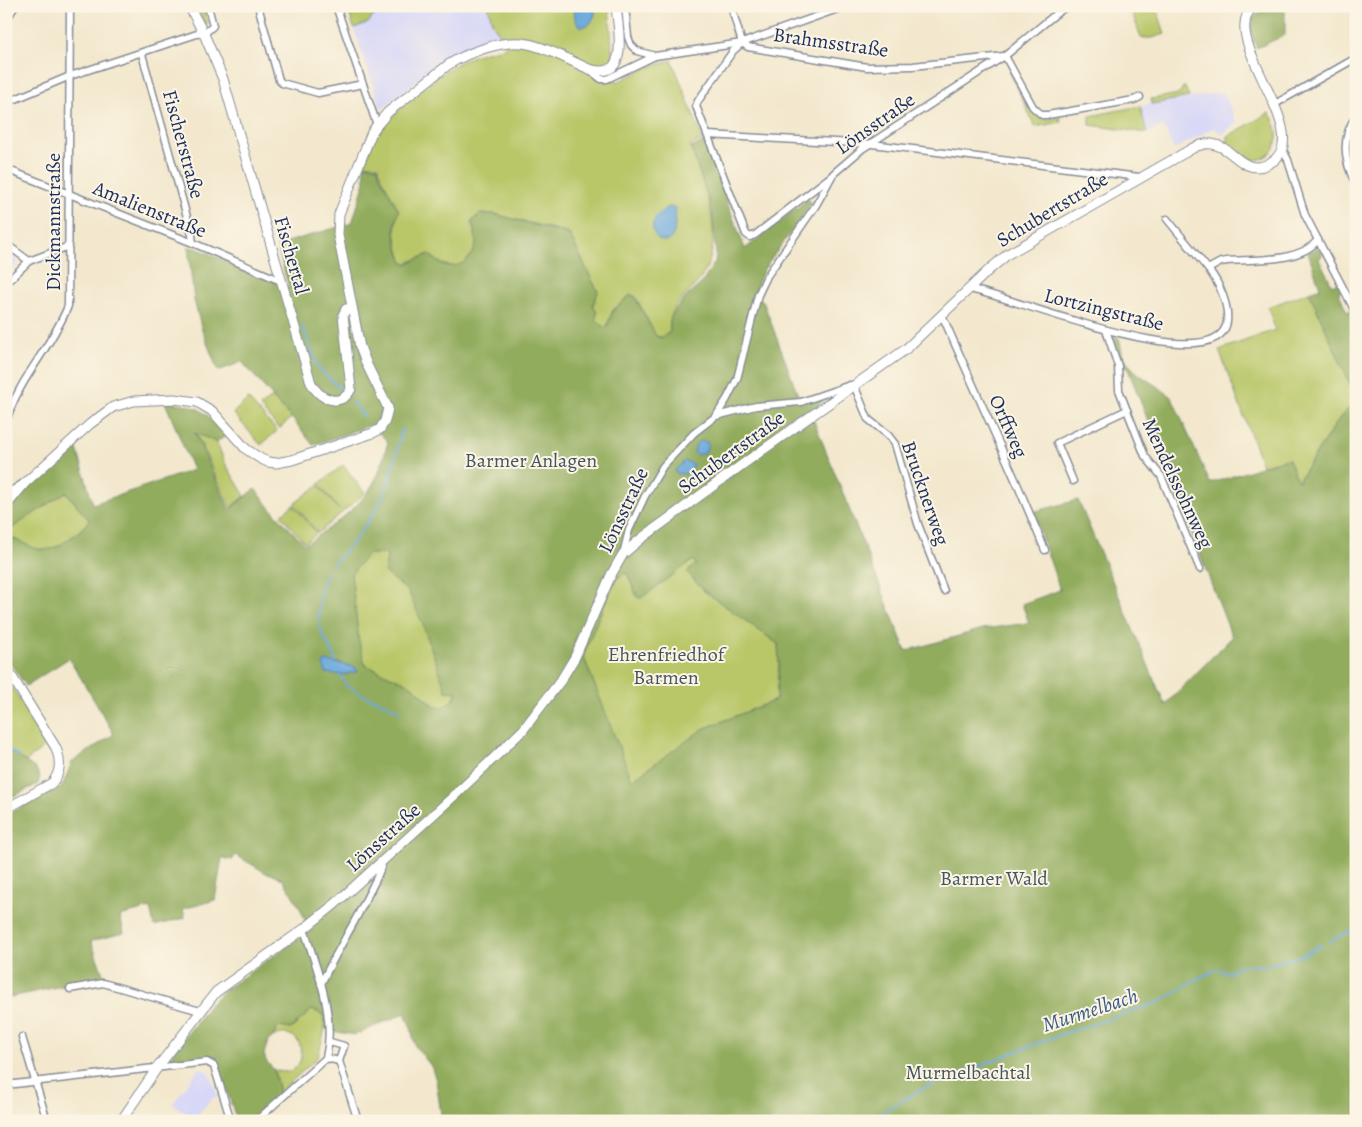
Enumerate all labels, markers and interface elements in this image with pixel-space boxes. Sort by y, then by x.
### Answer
street label: Brahmsstraße [772,21,890,64]
street label: Lönsstraße [830,86,920,161]
street label: Fischerstraße [156,87,211,202]
street label: Dickmannstraße [40,153,67,291]
street label: Schubertstraße [991,165,1113,253]
street label: Amalienstraße [88,174,210,244]
street label: Fischertal [268,213,316,297]
street label: Lortzingstraße [1041,282,1167,337]
street label: Orffweg [983,390,1034,462]
street label: Schubertstraße [672,405,790,500]
street label: Mendelssohnweg [1136,414,1220,553]
street label: Brucknerweg [895,437,956,549]
park label: Barmer Anlagen [465,447,597,474]
street label: Lönsstraße [592,463,655,557]
park label: Ehrenfriedhof Barmen [608,641,728,691]
street label: Lönsstraße [340,797,426,878]
park label: Barmer Wald [940,865,1048,892]
water label: Murmelbach [1039,981,1141,1039]
park label: Murmelbachtal [906,1059,1031,1086]

